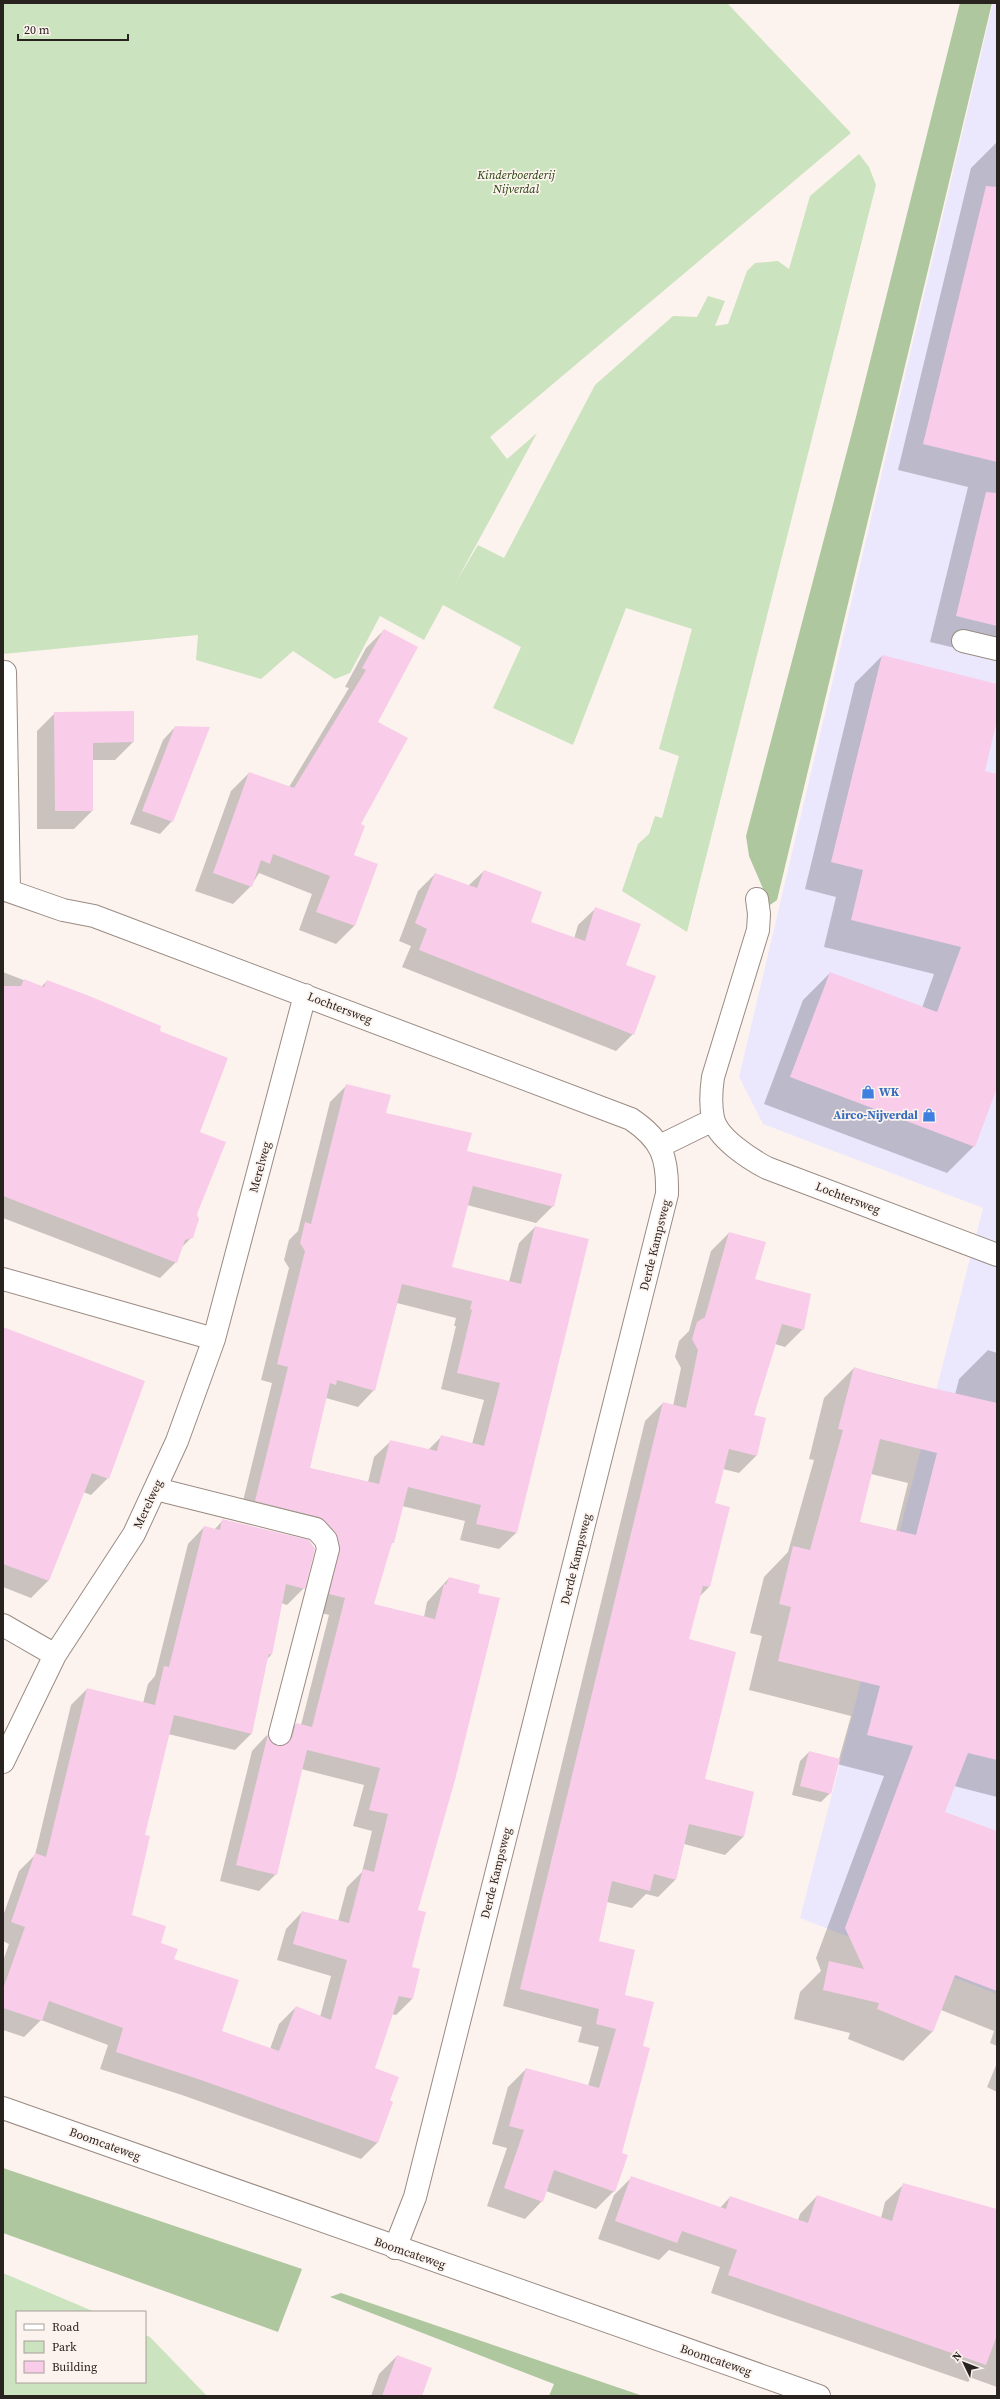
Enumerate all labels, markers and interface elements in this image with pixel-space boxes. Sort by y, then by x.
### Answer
scale bar [18,16,128,42]
text: 20 m [24,22,50,38]
park label: Kinderboerderij Nijverdal [476,167,556,197]
street label: Lochtersweg [305,988,375,1028]
shop icon: WK [860,1084,876,1100]
place label: WK [879,1084,900,1100]
place label: Airco-Nijverdal [833,1107,918,1123]
shop icon: Airco-Nijverdal [921,1107,937,1123]
street label: Merelweg [245,1140,275,1194]
street label: Lochtersweg [813,1178,883,1218]
street label: Derde Kampsweg [636,1198,674,1292]
street label: Merelweg [130,1477,166,1531]
street label: Derde Kampsweg [557,1512,595,1606]
street label: Derde Kampsweg [477,1826,515,1920]
street label: Boomcateweg [67,2124,143,2164]
street label: Boomcateweg [372,2233,448,2273]
legend [16,2311,146,2383]
text: Road [52,2319,79,2335]
text: Park [52,2339,77,2355]
street label: Boomcateweg [678,2340,754,2380]
north arrow [944,2343,984,2383]
text: N [949,2348,965,2365]
text: Building [52,2359,97,2375]

